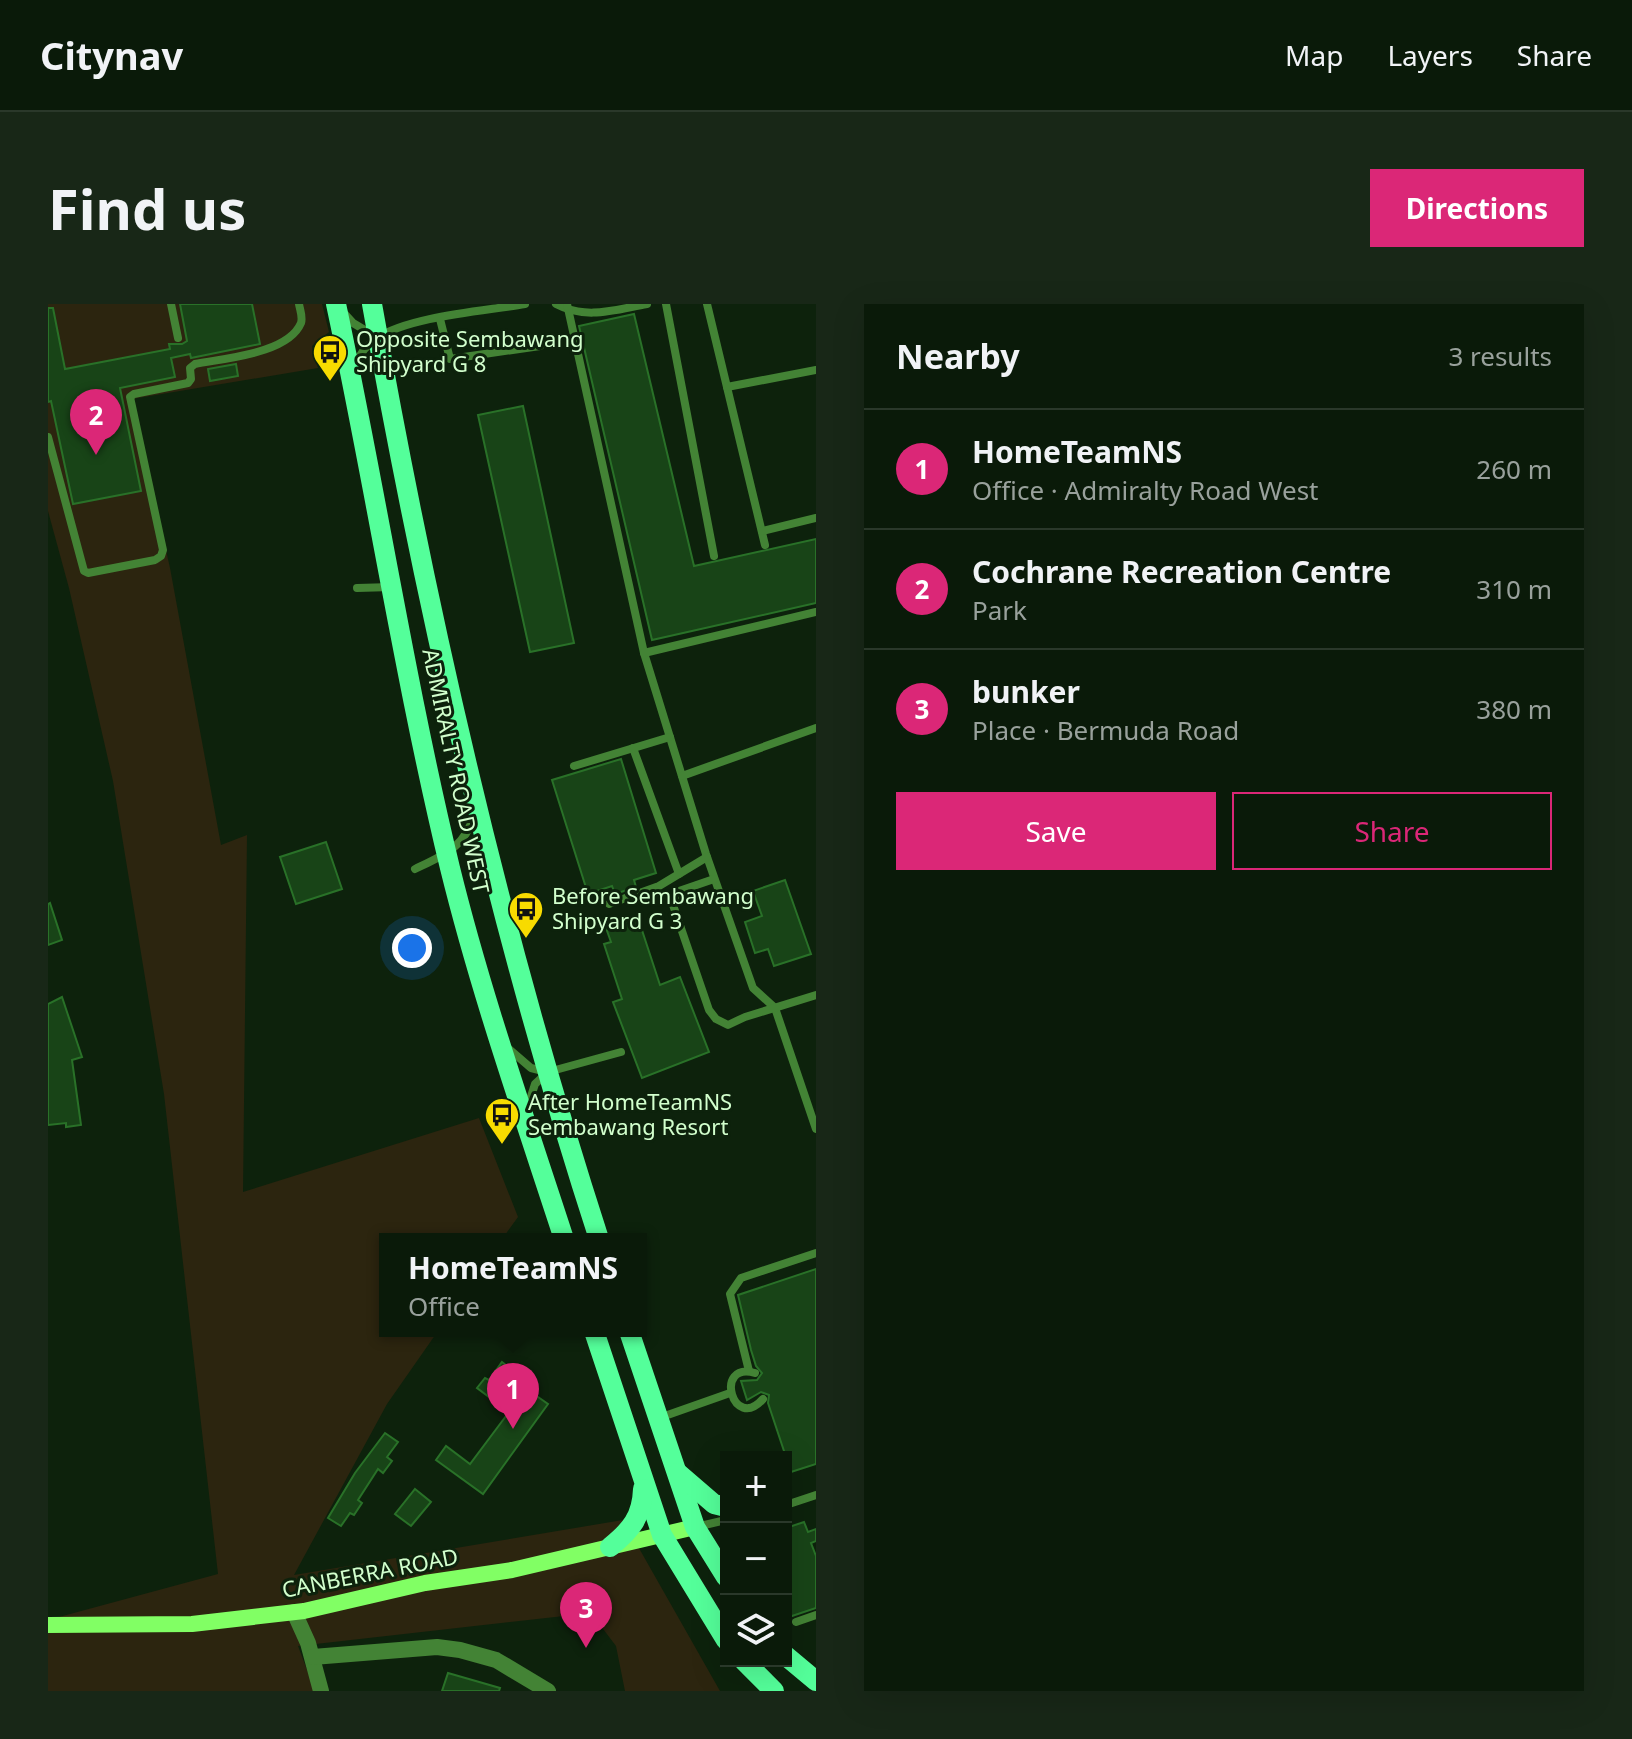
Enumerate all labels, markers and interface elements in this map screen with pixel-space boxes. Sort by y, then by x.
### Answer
text: Citynav [40,29,183,81]
text: Map [1285,36,1343,74]
text: Layers [1387,36,1473,74]
text: Share [1517,36,1592,74]
button: Directions [1370,169,1584,247]
text: Find us [48,170,246,246]
place label: Opposite Sembawang Shipyard G 8 [356,323,584,378]
bus stop icon: Opposite Sembawang Shipyard G 8 [311,333,349,383]
text: Nearby [896,333,1020,379]
text: 3 results [1448,338,1552,374]
pin: 2 [70,389,122,455]
text: HomeTeamNS [972,431,1182,472]
text: 1 [915,451,929,487]
text: 260 m [1476,451,1552,487]
text: Office · Admiralty Road West [972,472,1318,508]
text: Cochrane Recreation Centre [972,551,1391,592]
text: 2 [915,571,929,607]
text: 310 m [1476,571,1552,607]
text: Park [972,592,1027,628]
street label: ADMIRALTY ROAD WEST [416,645,498,896]
text: bunker [972,671,1080,712]
text: 3 [915,691,929,727]
text: 380 m [1476,691,1552,727]
text: Place · Bermuda Road [972,712,1239,748]
button: Save [896,792,1216,870]
button: Share [1232,792,1552,870]
place label: Before Sembawang Shipyard G 3 [552,880,754,935]
bus stop icon: Before Sembawang Shipyard G 3 [507,890,545,940]
your location [392,928,432,968]
place label: After HomeTeamNS Sembawang Resort [528,1086,732,1141]
bus stop icon: After HomeTeamNS Sembawang Resort [483,1096,521,1146]
popup [379,1233,647,1337]
text: HomeTeamNS [408,1247,618,1288]
text: Office [408,1288,480,1324]
pin: 1 [487,1363,539,1429]
map controls [720,1451,792,1667]
button: + [720,1451,792,1523]
button: − [720,1523,792,1595]
street label: CANBERRA ROAD [279,1540,460,1604]
pin: 3 [560,1582,612,1648]
button: layers [720,1595,792,1667]

